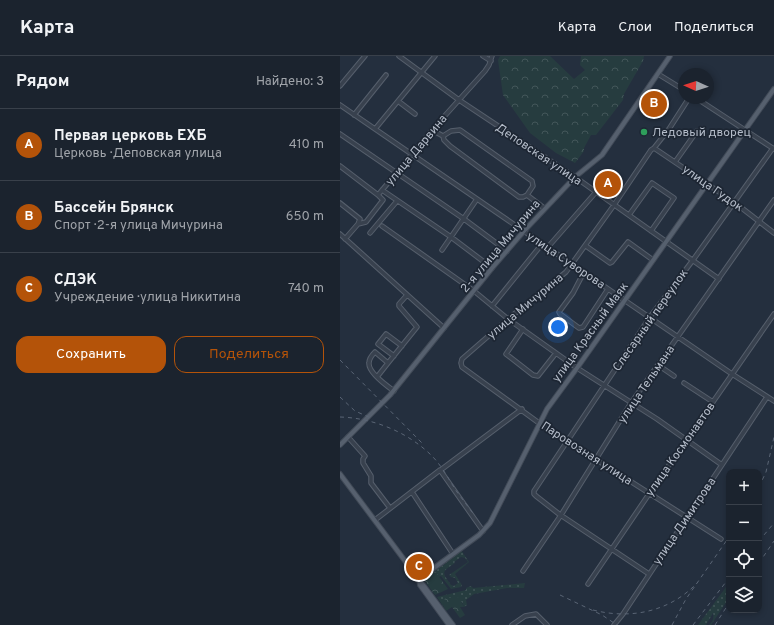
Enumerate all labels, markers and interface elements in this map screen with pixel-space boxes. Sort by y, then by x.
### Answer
text: Карта [20,16,74,40]
text: Карта [558,19,596,36]
text: Слои [618,19,652,36]
text: Поделиться [674,19,754,36]
north arrow [678,68,714,104]
text: Рядом [16,71,69,93]
text: Найдено: 3 [256,74,324,90]
pin: B [641,89,667,119]
street label: улица Дарвина [382,112,451,190]
street label: Деповская улица [492,120,585,190]
place label: Ледовый дворец [652,125,751,141]
text: Первая церковь ЕХБ [54,127,207,146]
marker: Ледовый дворец [639,127,649,137]
text: A [24,137,34,153]
text: 410 m [289,137,324,153]
text: Церковь · Деповская улица [54,146,222,162]
street label: улица Гудок [679,162,746,216]
pin: A [595,169,621,199]
street label: 2-я улица Мичурина [457,197,544,296]
text: Бассейн Брянск [54,199,174,218]
text: B [25,209,33,225]
text: 650 m [286,209,324,225]
text: Спорт · 2-я улица Мичурина [54,218,223,234]
street label: улица Суворова [523,229,608,293]
street label: Слесарный переулок [609,266,692,375]
street label: улица Мичурина [484,270,567,343]
text: СДЭК [54,271,97,290]
street label: улица Красный Маяк [549,279,633,386]
text: C [25,281,33,297]
text: 740 m [288,281,324,297]
text: Учреждение · улица Никитина [54,290,241,306]
your location [548,317,568,337]
button: Сохранить [16,336,166,373]
button: Поделиться [174,336,324,373]
street label: улица Тельмана [615,342,679,427]
street label: улица Космонавтов [642,399,719,500]
street label: Паровозная улица [538,418,635,489]
map controls [726,469,762,613]
button: + [726,469,762,505]
street label: улица Димитрова [650,475,720,568]
button: − [726,505,762,541]
button: locate [726,541,762,577]
pin: C [406,552,432,582]
button: layers [726,577,762,613]

